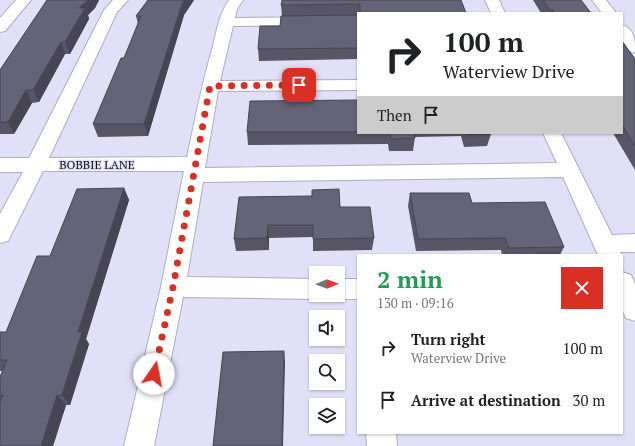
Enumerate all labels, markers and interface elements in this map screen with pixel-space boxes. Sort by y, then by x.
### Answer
text: 100 m [443,23,524,60]
icon: right [377,28,429,80]
text: Waterview Drive [443,59,575,83]
pin [282,68,316,102]
icon: arrive [288,74,310,96]
icon: arrive [420,104,442,126]
text: Then [377,105,412,125]
street label: BOBBIE LANE [59,157,135,172]
text: 2 min [377,263,443,295]
north arrow [309,266,345,302]
map controls [309,266,345,434]
button: close [561,267,603,309]
text: 130 m · 09:16 [377,294,454,312]
button: sound [309,310,345,346]
text: Turn right [411,329,486,349]
icon: right [377,337,399,359]
text: 100 m [562,338,603,358]
text: Waterview Drive [411,349,506,367]
position arrow [133,353,175,395]
button: search [309,354,345,390]
icon: arrive [377,389,399,411]
text: Arrive at destination [411,390,561,410]
text: 30 m [573,390,605,410]
button: layers [309,398,345,434]

